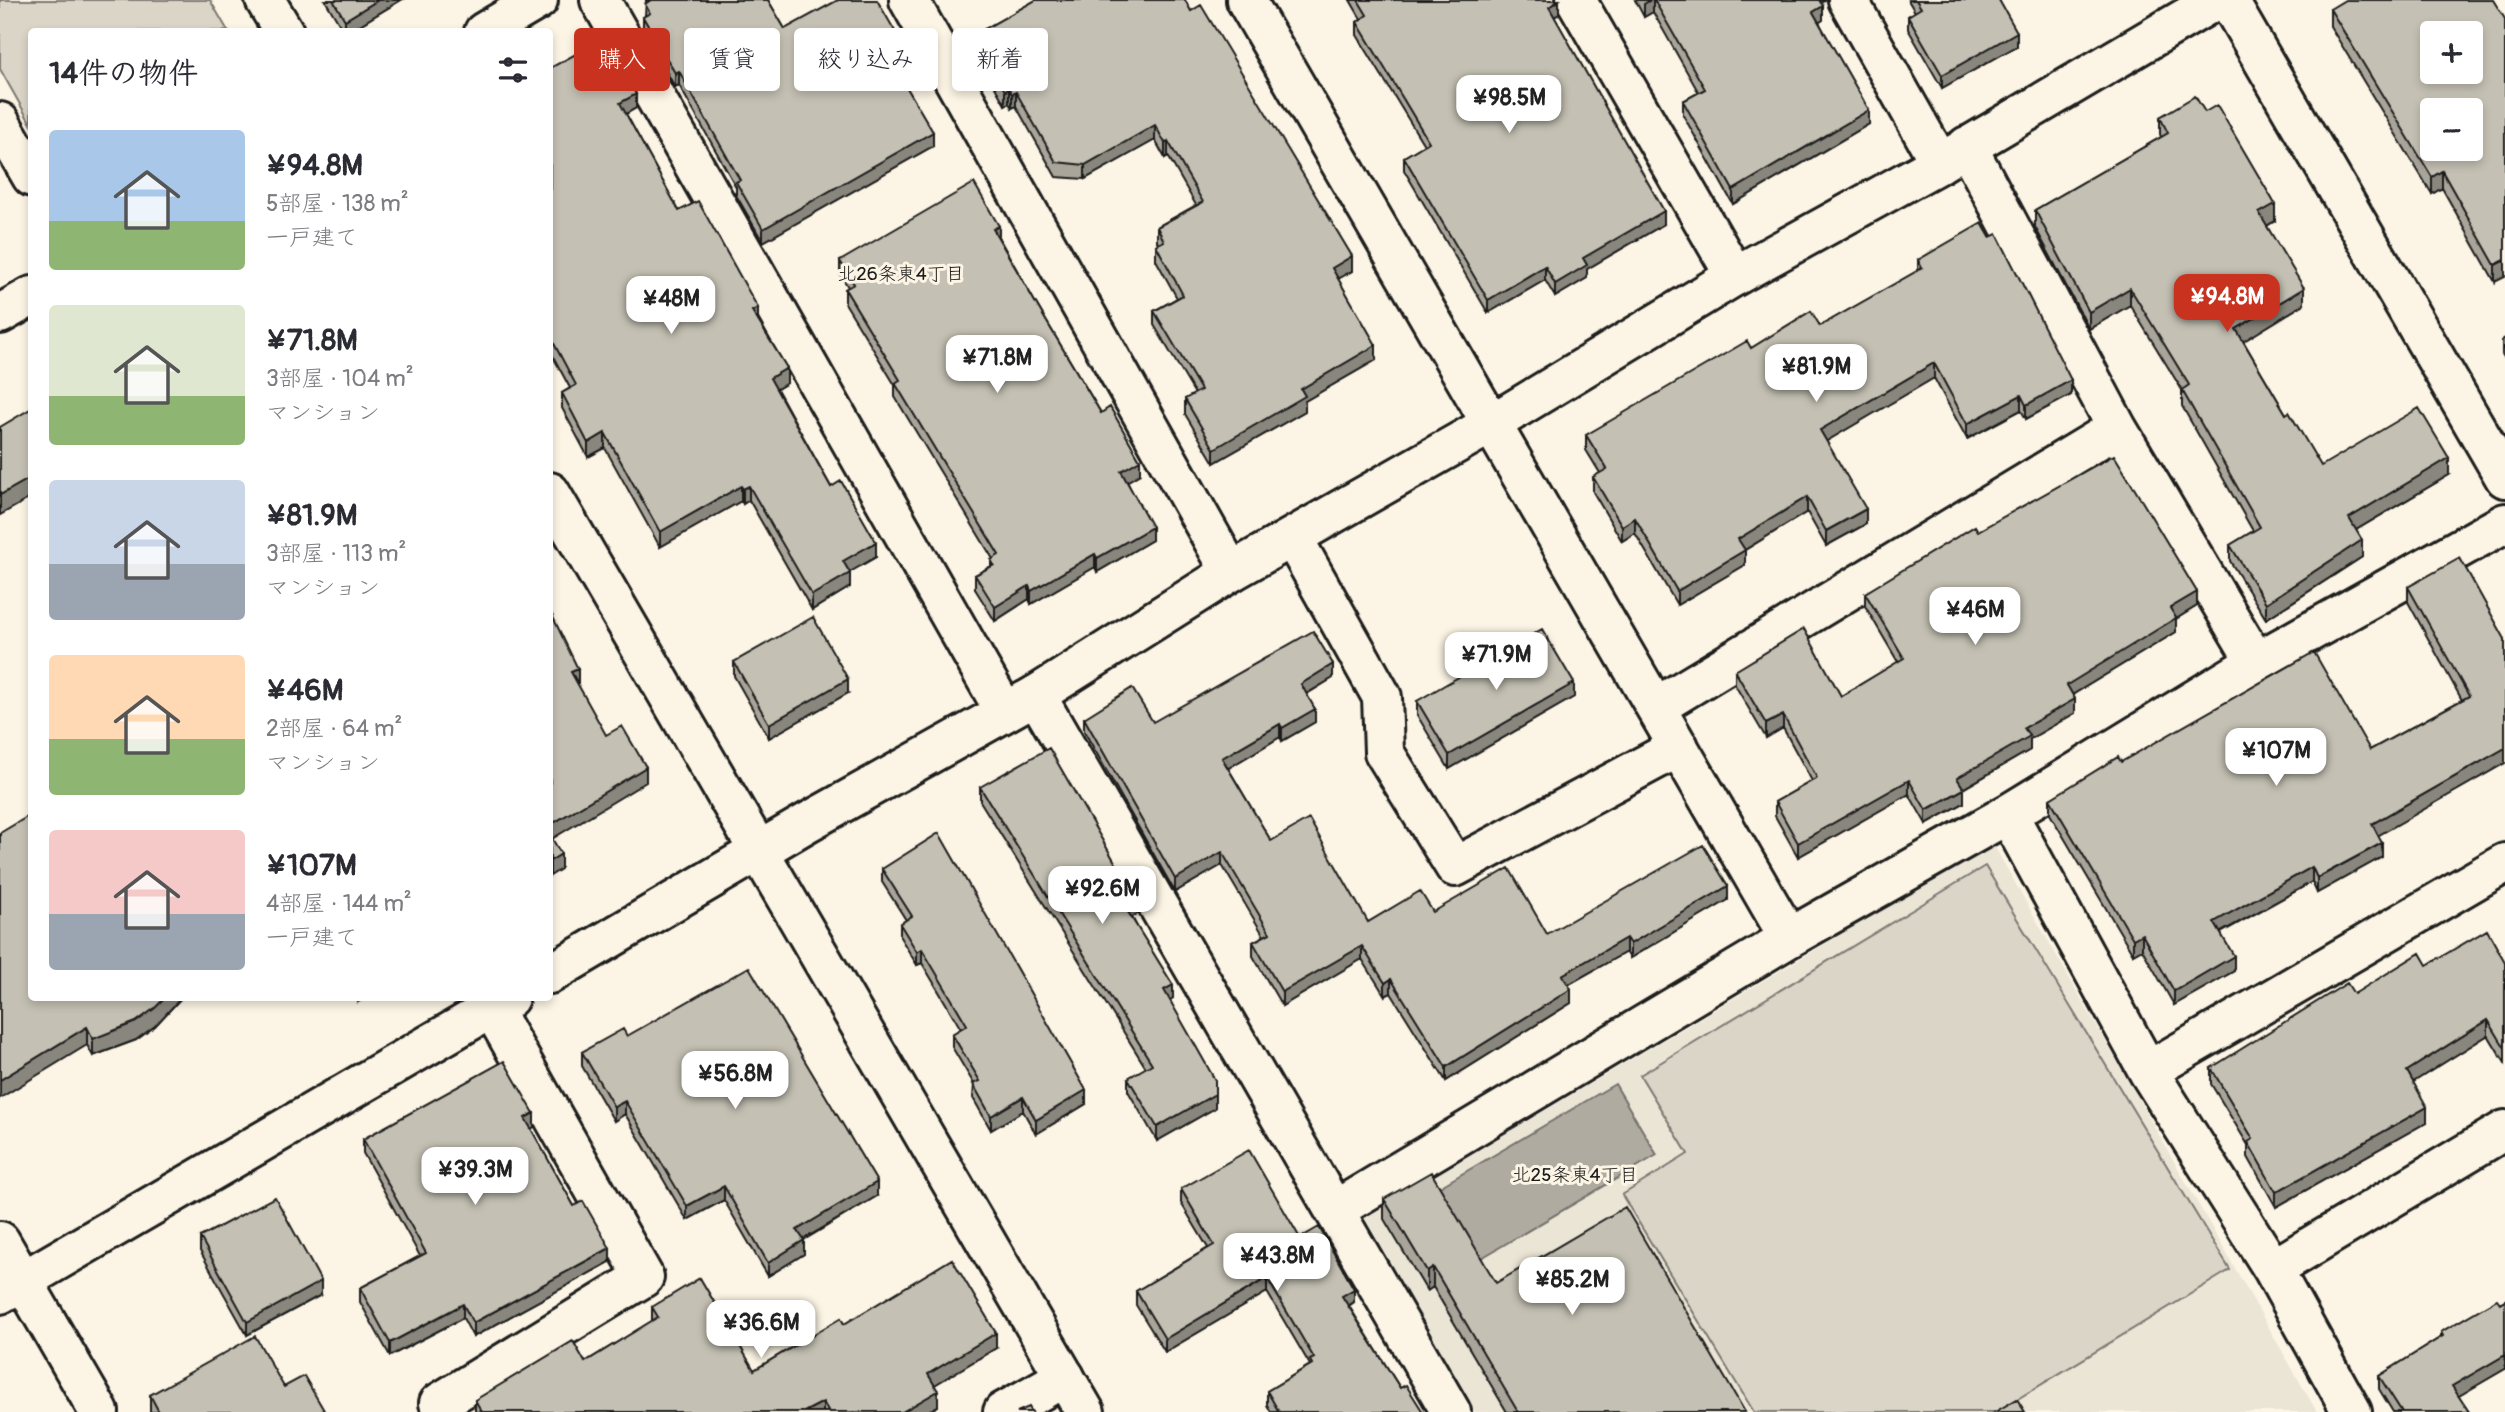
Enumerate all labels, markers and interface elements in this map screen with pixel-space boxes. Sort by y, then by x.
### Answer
map controls [2420,21,2483,161]
button: + [2420,21,2483,84]
chip: 購入 [574,28,670,91]
chip: 賃貸 [684,28,780,91]
chip: 絞り込み [794,28,938,91]
chip: 新着 [952,28,1048,91]
icon: filters [494,51,532,89]
text: 14件の物件 [49,55,198,92]
pin: ¥98.5M [1452,76,1566,135]
text: ¥98.5M [1472,83,1546,112]
button: − [2420,98,2483,161]
text: ¥94.8M [266,147,363,184]
icon: home [105,158,189,242]
text: 5部屋 · 138 m² [266,189,409,218]
text: 一戸建て [266,223,358,252]
district label: 北26条東4丁目 [837,262,965,286]
pin: ¥94.8M [2170,274,2284,334]
pin: ¥48M [630,276,712,336]
text: ¥94.8M [2190,282,2264,311]
text: ¥48M [642,284,700,313]
text: ¥71.8M [266,322,358,359]
icon: home [105,333,189,417]
pin: ¥71.8M [940,336,1054,395]
text: ¥71.8M [962,343,1032,372]
pin: ¥81.9M [1759,344,1873,404]
text: ¥81.9M [1781,352,1851,381]
text: 3部屋 · 104 m² [266,364,414,393]
text: マンション [266,398,380,427]
text: ¥81.9M [266,497,357,534]
icon: home [105,508,189,592]
text: 3部屋 · 113 m² [266,539,406,568]
text: マンション [266,573,380,602]
pin: ¥46M [1934,588,2016,647]
text: ¥46M [1945,595,2005,624]
pin: ¥71.9M [1439,632,1553,692]
text: ¥71.9M [1461,640,1531,669]
text: ¥46M [266,672,343,709]
icon: home [105,683,189,767]
text: 2部屋 · 64 m² [266,714,402,743]
pin: ¥107M [2227,728,2325,788]
text: ¥107M [2241,736,2311,765]
text: マンション [266,748,380,777]
text: ¥107M [266,847,357,884]
icon: home [105,858,189,942]
pin: ¥92.6M [1045,866,1159,926]
text: ¥92.6M [1064,874,1140,903]
text: 4部屋 · 144 m² [266,889,412,918]
text: 一戸建て [266,923,358,952]
pin: ¥56.8M [678,1052,792,1111]
text: ¥56.8M [697,1059,773,1088]
pin: ¥39.3M [418,1148,532,1207]
text: ¥39.3M [437,1155,513,1184]
district label: 北25条東4丁目 [1512,1163,1638,1187]
pin: ¥43.8M [1220,1234,1334,1293]
text: ¥43.8M [1239,1241,1315,1270]
pin: ¥85.2M [1515,1258,1629,1317]
text: ¥85.2M [1535,1265,1609,1294]
pin: ¥36.6M [704,1300,818,1360]
text: ¥36.6M [722,1308,800,1337]

